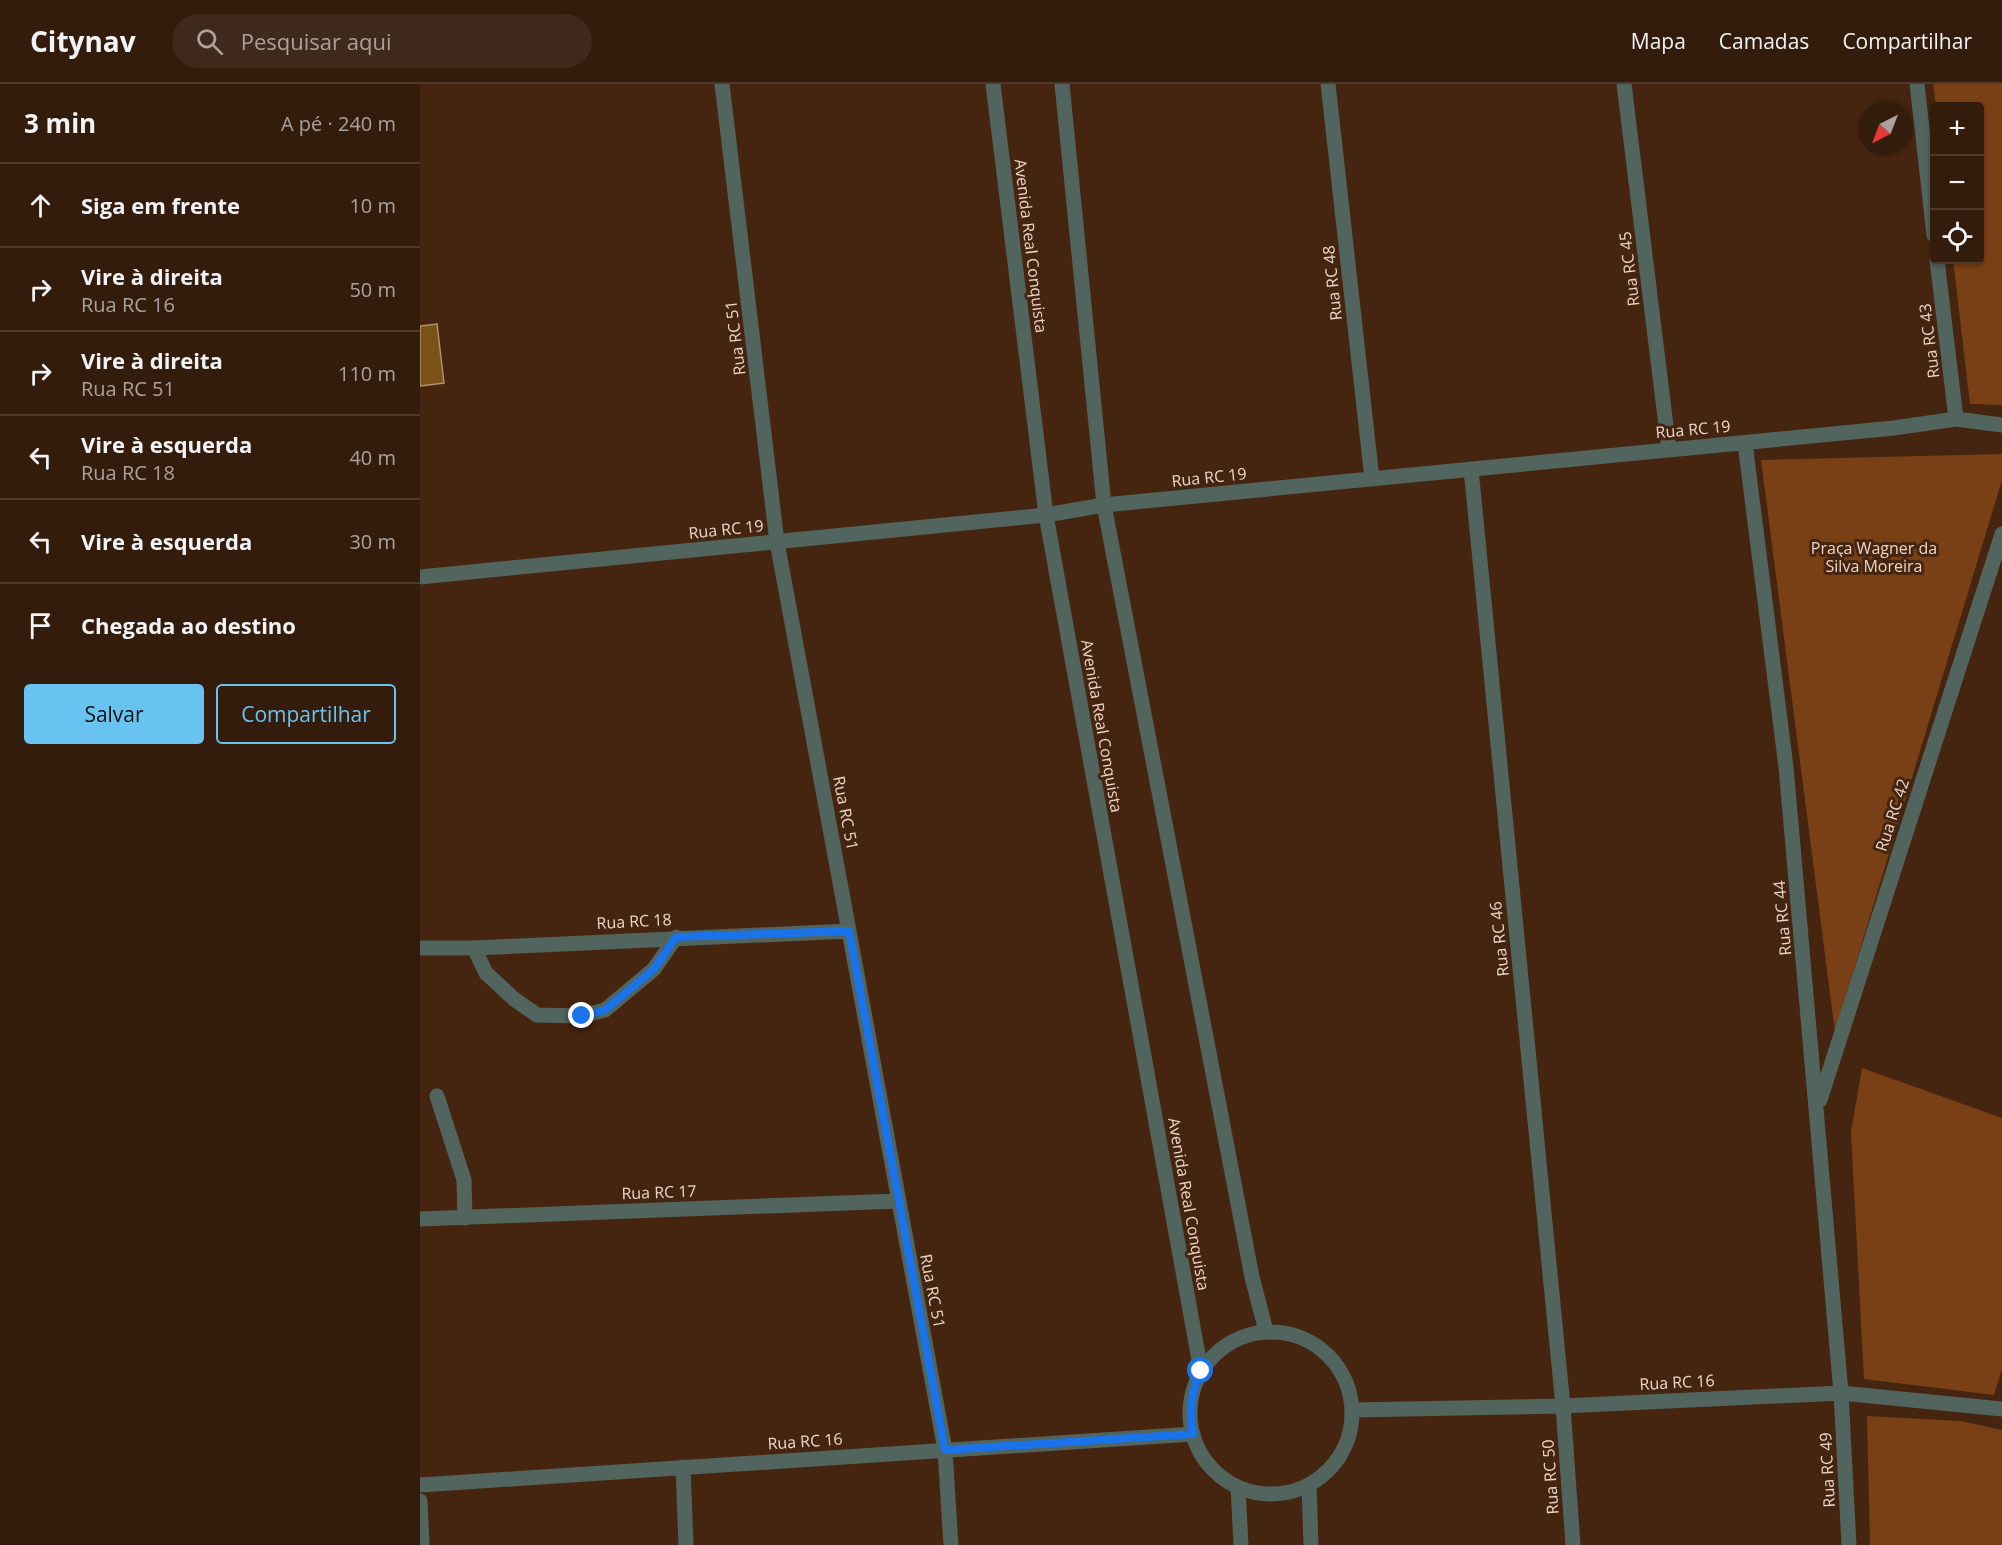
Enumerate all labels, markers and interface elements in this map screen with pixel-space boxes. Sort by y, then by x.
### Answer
search box [172,14,592,68]
text: Citynav [30,22,136,60]
icon: search [193,25,226,58]
text: Pesquisar aqui [241,26,391,56]
text: Mapa [1631,27,1686,55]
text: Camadas [1719,27,1809,55]
text: Compartilhar [1842,27,1972,55]
north arrow [1858,102,1912,156]
map controls [1930,102,1984,264]
button: + [1930,102,1984,156]
text: 3 min [24,105,96,141]
text: A pé · 240 m [281,110,396,137]
button: − [1930,156,1984,210]
street label: Avenida Real Conquista [1009,158,1053,334]
icon: ahead [24,189,57,222]
text: Siga em frente [81,190,240,220]
text: 10 m [349,192,396,219]
button: locate [1930,210,1984,264]
street label: Rua RC 45 [1614,230,1644,308]
street label: Rua RC 48 [1317,244,1347,322]
text: Vire à direita [81,261,223,291]
icon: right [24,273,57,306]
text: 50 m [349,276,396,303]
text: Rua RC 16 [81,291,175,318]
street label: Rua RC 51 [720,299,750,377]
street label: Rua RC 43 [1914,302,1944,380]
text: Vire à direita [81,345,223,375]
icon: right [24,357,57,390]
text: 110 m [338,360,396,387]
text: Rua RC 51 [81,375,175,402]
street label: Rua RC 19 [1655,415,1731,443]
text: Vire à esquerda [81,429,252,459]
icon: left [24,441,57,474]
text: 40 m [349,444,396,471]
text: Rua RC 18 [81,459,175,486]
street label: Rua RC 19 [1170,462,1248,492]
street label: Rua RC 19 [687,514,765,544]
icon: left [24,525,57,558]
text: Vire à esquerda [81,526,252,556]
text: 30 m [349,528,396,555]
park label: Praça Wagner da Silva Moreira [1811,537,1937,577]
icon: arrive [24,609,57,642]
text: Chegada ao destino [81,610,296,640]
street label: Avenida Real Conquista [1076,638,1128,814]
button: Salvar [24,684,204,744]
button: Compartilhar [216,684,396,744]
street label: Rua RC 51 [828,774,864,852]
street label: Rua RC 42 [1870,776,1914,854]
street label: Rua RC 44 [1768,880,1796,956]
street label: Rua RC 46 [1484,900,1514,978]
street label: Rua RC 18 [596,908,672,934]
route end [568,1002,594,1028]
street label: Avenida Real Conquista [1163,1116,1215,1292]
street label: Rua RC 17 [621,1180,697,1204]
street label: Rua RC 51 [915,1252,951,1330]
route start [1187,1357,1213,1383]
street label: Rua RC 16 [1639,1369,1715,1395]
street label: Rua RC 16 [767,1427,843,1455]
street label: Rua RC 49 [1814,1432,1840,1508]
street label: Rua RC 50 [1536,1439,1564,1515]

